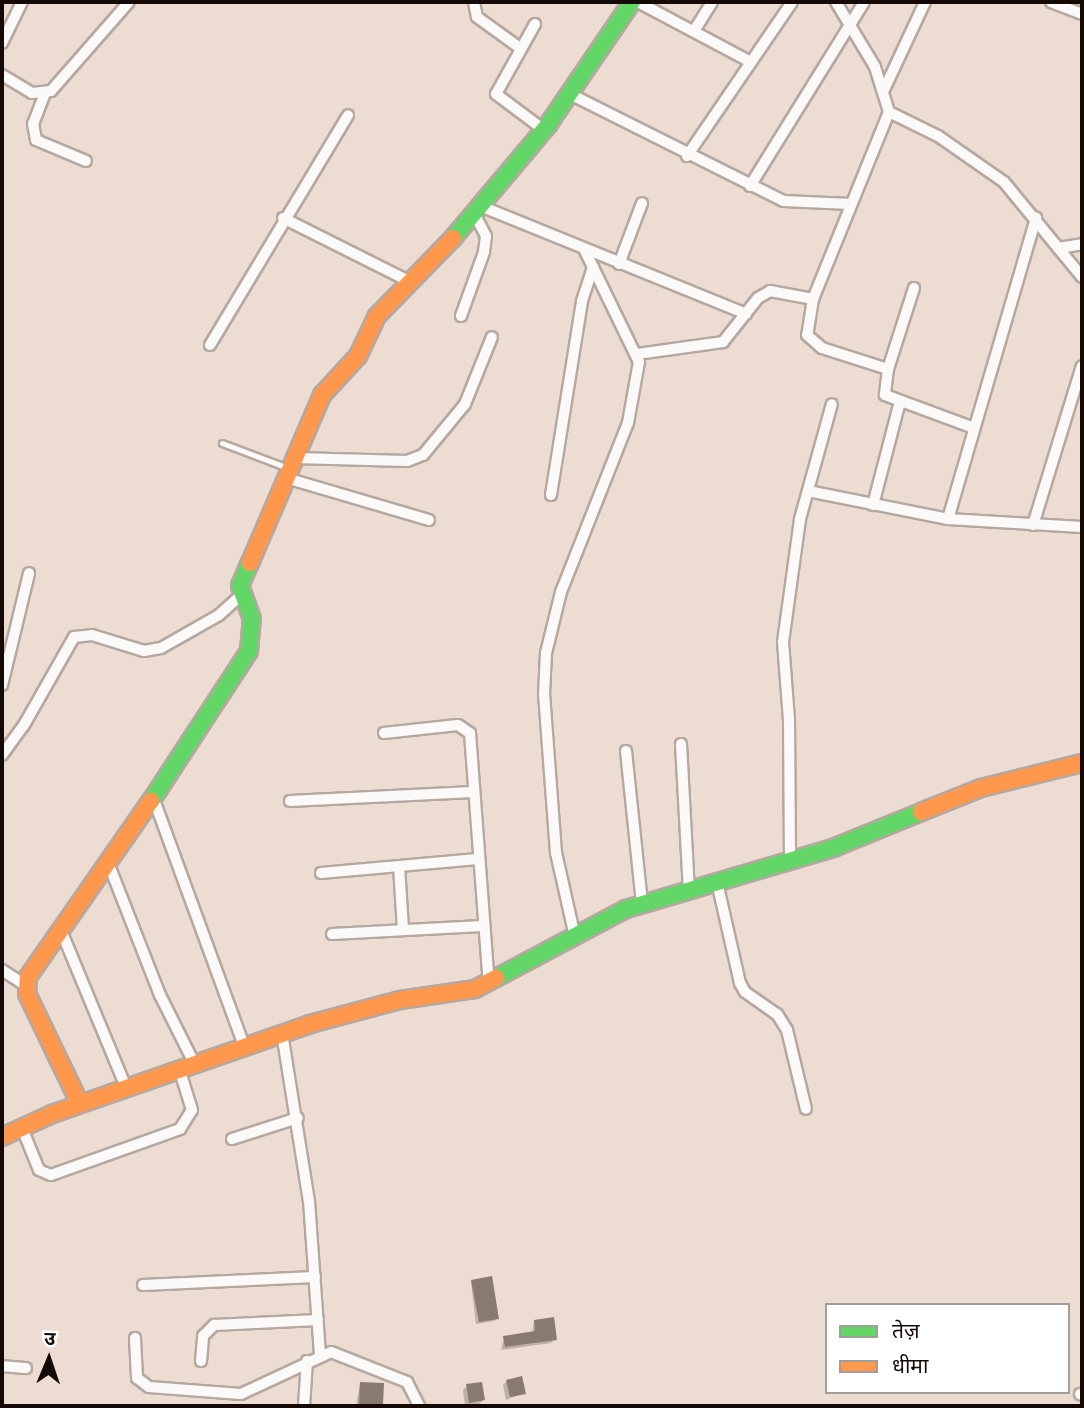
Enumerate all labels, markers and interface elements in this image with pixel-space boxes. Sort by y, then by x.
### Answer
legend [825,1303,1070,1394]
text: तेज़ [892,1316,920,1344]
north arrow [14,1324,84,1394]
text: उ [44,1325,56,1350]
text: धीमा [892,1351,928,1379]

